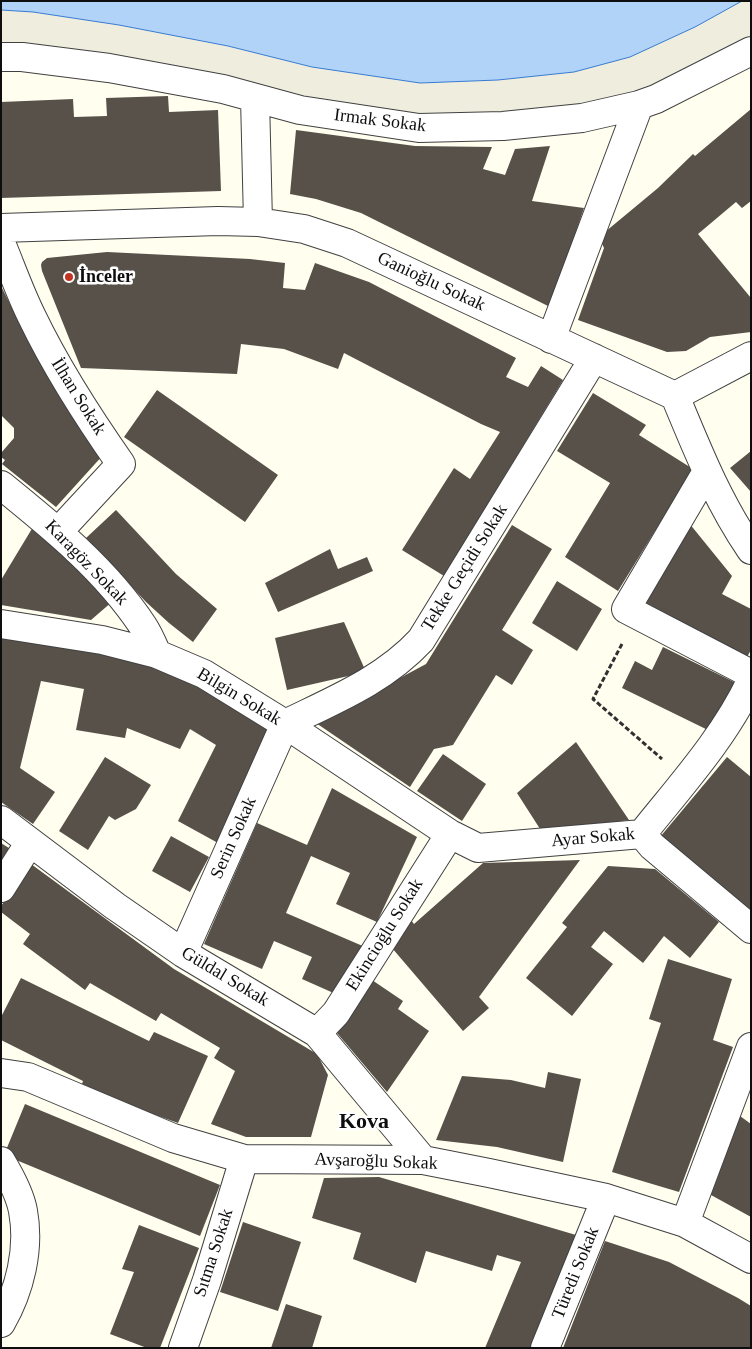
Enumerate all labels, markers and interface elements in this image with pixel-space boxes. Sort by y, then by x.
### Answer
street label: Irmak Sokak [333,105,427,137]
street label: Ganioğlu Sokak [374,248,488,316]
place label: İnceler [79,266,133,288]
marker: İnceler [63,271,75,283]
street label: İlhan Sokak [46,355,110,439]
street label: Tekke Geçidi Sokak [417,500,513,636]
street label: Karagöz Sokak [40,516,132,610]
street label: Bilgin Sokak [193,663,285,731]
street label: Serin Sokak [206,794,262,882]
street label: Ayar Sokak [550,824,636,852]
street label: Ekincioğlu Sokak [342,875,428,995]
street label: Güldal Sokak [177,942,273,1012]
district label: Kova [339,1109,389,1135]
street label: Avşaroğlu Sokak [314,1149,438,1175]
street label: Sıtma Sokak [190,1206,238,1300]
street label: Türedi Sokak [548,1224,604,1322]

